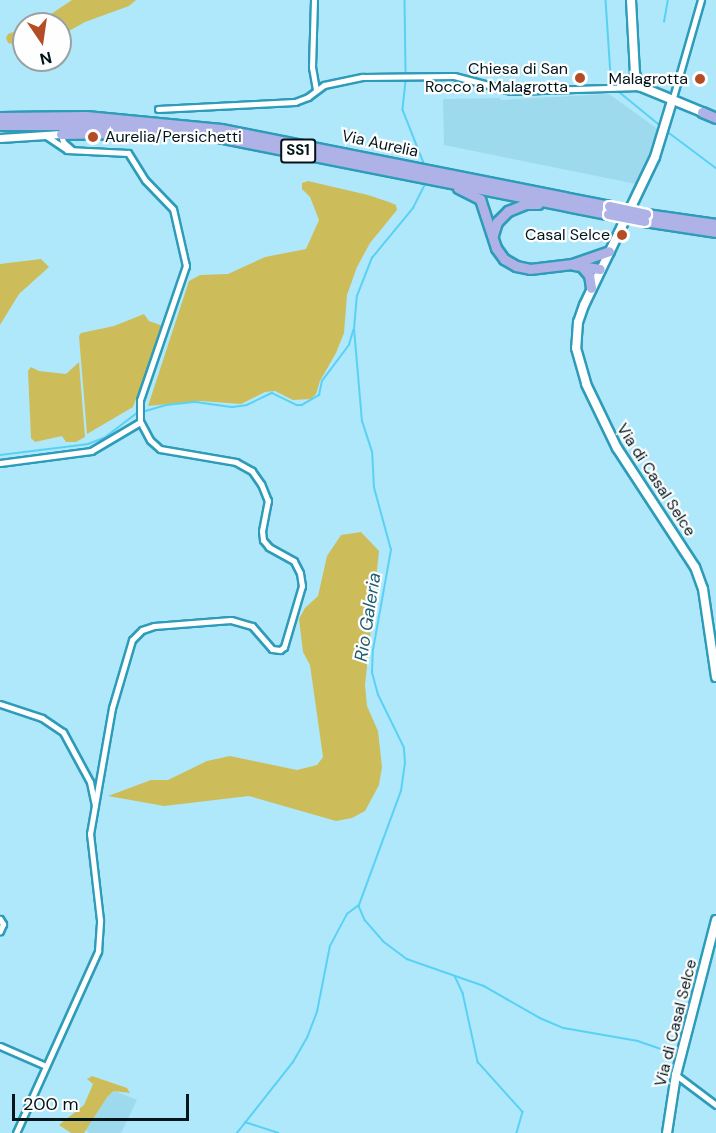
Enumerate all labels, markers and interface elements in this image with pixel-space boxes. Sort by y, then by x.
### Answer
north arrow [12,12,72,72]
text: N [38,47,54,70]
place label: Chiesa di San Rocco a Malagrotta [425,59,568,97]
place label: Malagrotta [609,69,688,89]
marker: Chiesa di San Rocco a Malagrotta [573,71,587,85]
marker: Malagrotta [693,72,707,86]
place label: Aurelia/Persichetti [105,127,242,147]
street label: Via Aurelia [340,127,420,161]
marker: Aurelia/Persichetti [86,130,100,144]
road number: SS1 [280,139,316,163]
place label: Casal Selce [525,225,610,245]
marker: Casal Selce [615,228,629,242]
street label: Via di Casal Selce [612,420,700,540]
water label: Rio Galeria [350,571,386,663]
street label: Via di Casal Selce [651,957,701,1089]
scale bar [15,1082,192,1120]
text: 200 m [23,1092,79,1116]

